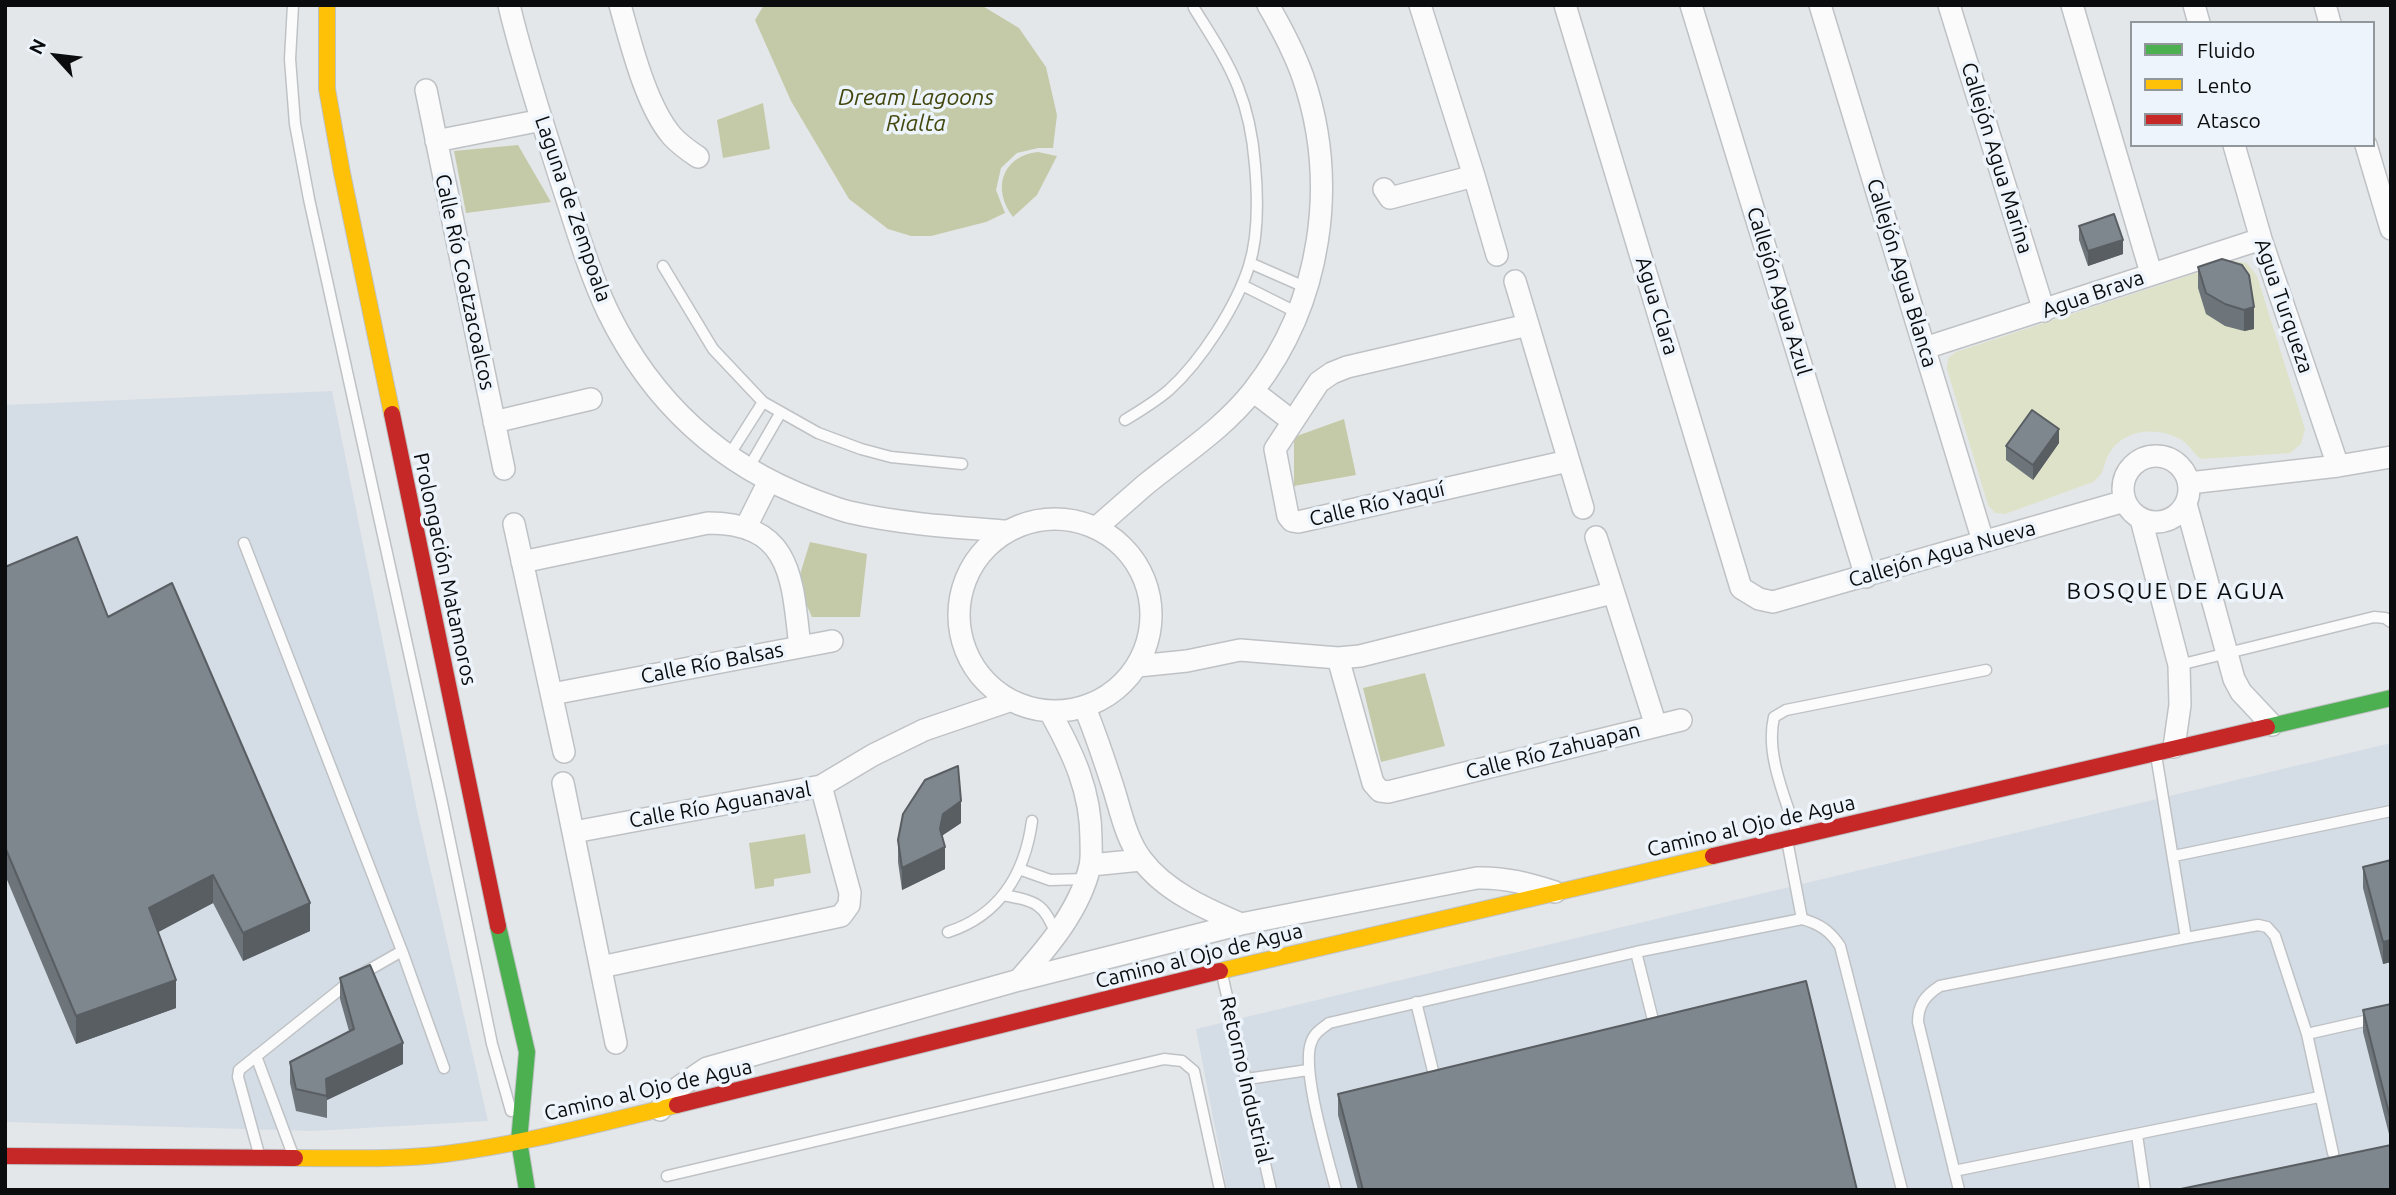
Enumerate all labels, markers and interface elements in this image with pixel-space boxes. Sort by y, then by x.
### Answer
north arrow [21,21,91,91]
legend [2130,21,2375,147]
text: N [24,35,50,58]
text: Fluido [2197,38,2255,62]
street label: Callejón Agua Marina [1956,59,2038,257]
text: Lento [2197,73,2252,97]
water label: Dream Lagoons Rialta [838,83,994,137]
text: Atasco [2197,108,2261,132]
street label: Laguna de Zempoala [529,113,617,305]
street label: Calle Río Coatzacoalcos [430,172,500,392]
street label: Callejón Agua Blanca [1861,176,1943,370]
street label: Callejón Agua Azul [1741,204,1817,378]
street label: Agua Turqueza [2249,235,2319,377]
street label: Agua Clara [1630,254,1684,358]
street label: Agua Brava [2039,265,2147,323]
street label: Prolongación Matamoros [408,450,482,688]
street label: Calle Río Yaquí [1307,476,1447,532]
street label: Callejón Agua Nueva [1846,515,2038,593]
district label: BOSQUE DE AGUA [2068,577,2284,605]
street label: Calle Río Balsas [638,637,786,689]
street label: Calle Río Zahuapan [1463,717,1643,785]
street label: Calle Río Aguanaval [627,777,813,833]
street label: Camino al Ojo de Agua [1645,790,1857,862]
street label: Camino al Ojo de Agua [1093,918,1305,994]
street label: Retorno Industrial [1215,994,1277,1166]
street label: Camino al Ojo de Agua [542,1054,754,1126]

